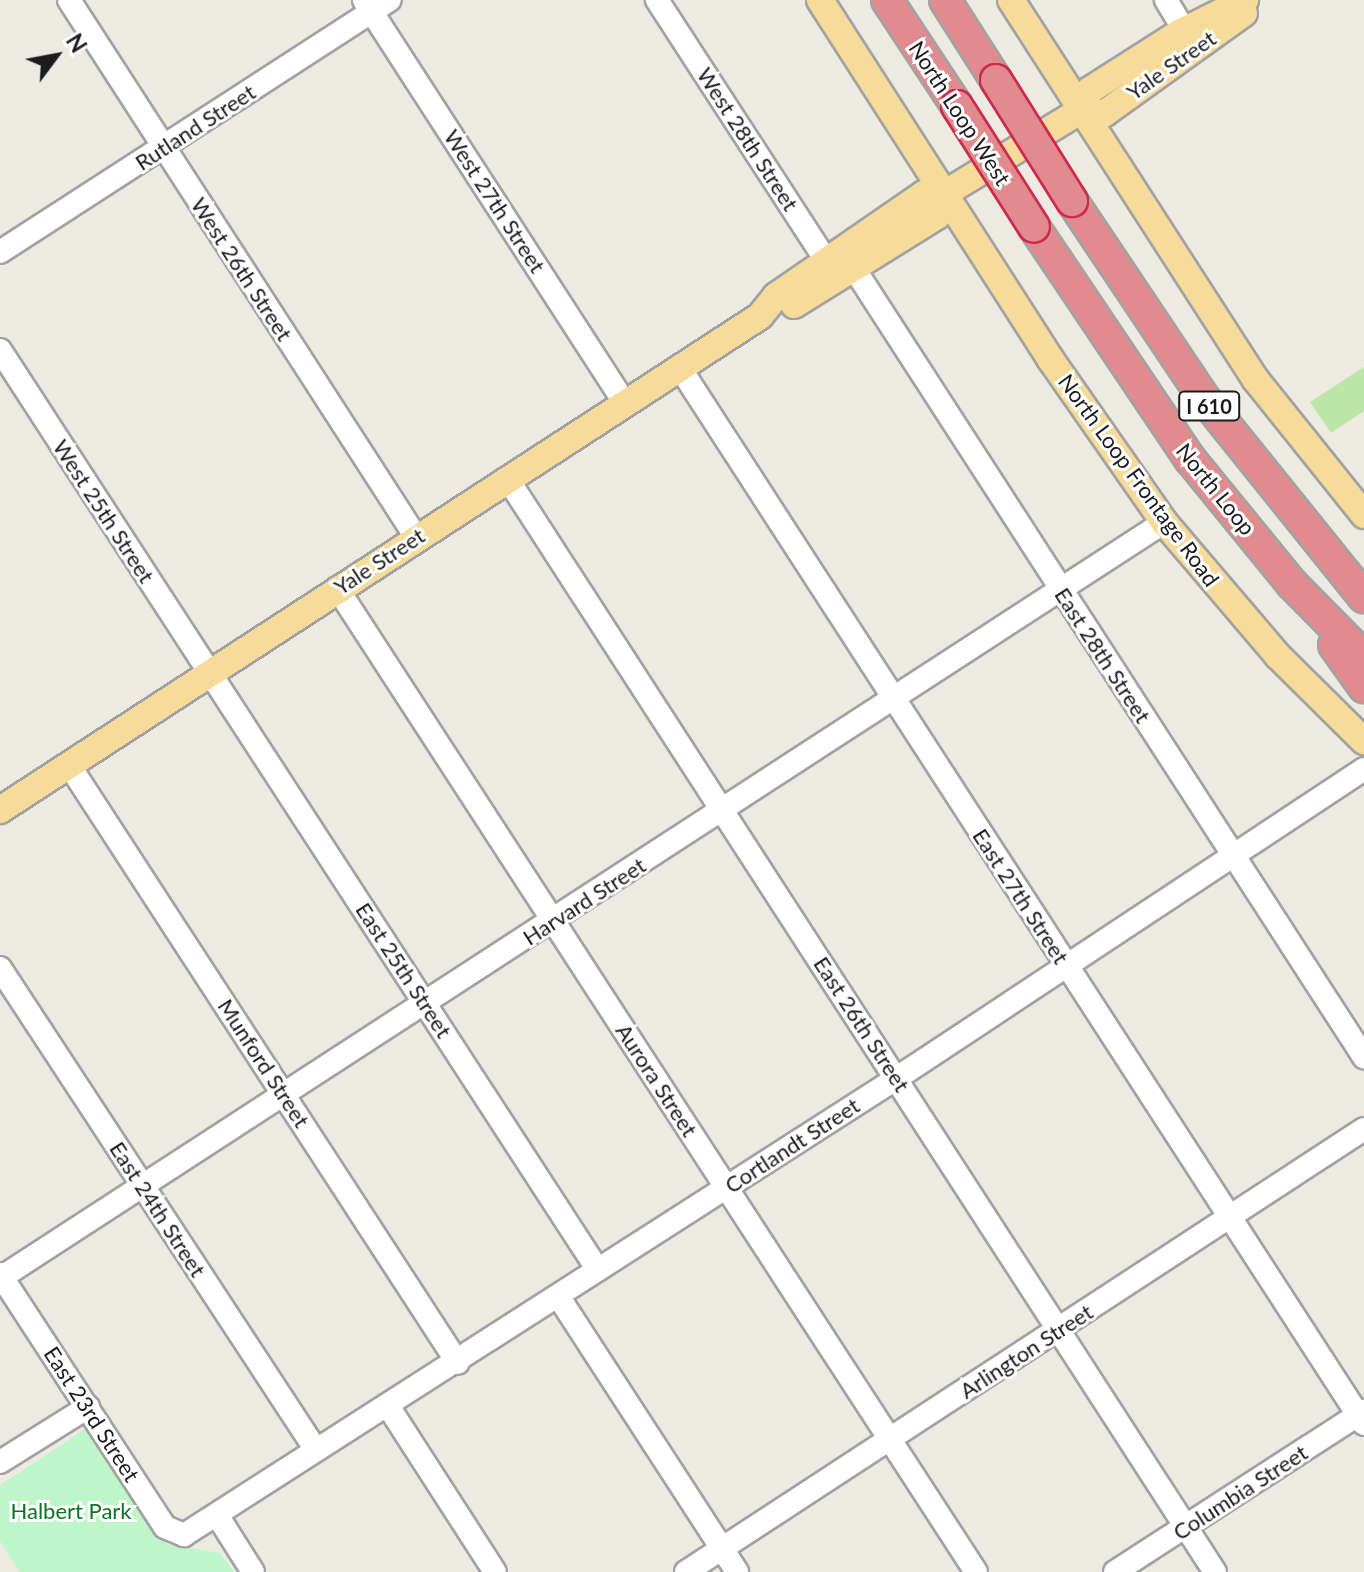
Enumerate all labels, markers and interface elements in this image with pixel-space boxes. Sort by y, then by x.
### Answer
north arrow [16,16,96,96]
street label: Yale Street [1121,25,1221,105]
text: N [61,29,93,57]
street label: North Loop West [904,36,1016,190]
street label: West 28th Street [692,62,804,216]
street label: Rutland Street [130,78,260,176]
street label: West 27th Street [439,124,551,278]
street label: West 26th Street [186,192,298,346]
street label: North Loop Frontage Road [1053,369,1225,591]
road number: I 610 [1177,390,1241,422]
street label: West 25th Street [48,434,160,588]
street label: North Loop [1171,438,1261,540]
street label: Yale Street [329,522,429,600]
street label: East 28th Street [1050,582,1156,728]
street label: East 27th Street [968,823,1074,969]
street label: Harvard Street [518,852,650,950]
street label: East 25th Street [351,897,457,1043]
street label: East 26th Street [809,951,915,1097]
street label: Munford Street [213,994,315,1132]
street label: Aurora Street [611,1019,703,1141]
street label: Cortlandt Street [720,1092,864,1198]
street label: East 24th Street [105,1136,211,1282]
street label: Arlington Street [955,1298,1097,1404]
street label: East 23rd Street [39,1342,145,1486]
street label: Columbia Street [1168,1439,1312,1545]
park label: Halbert Park [10,1498,132,1524]

